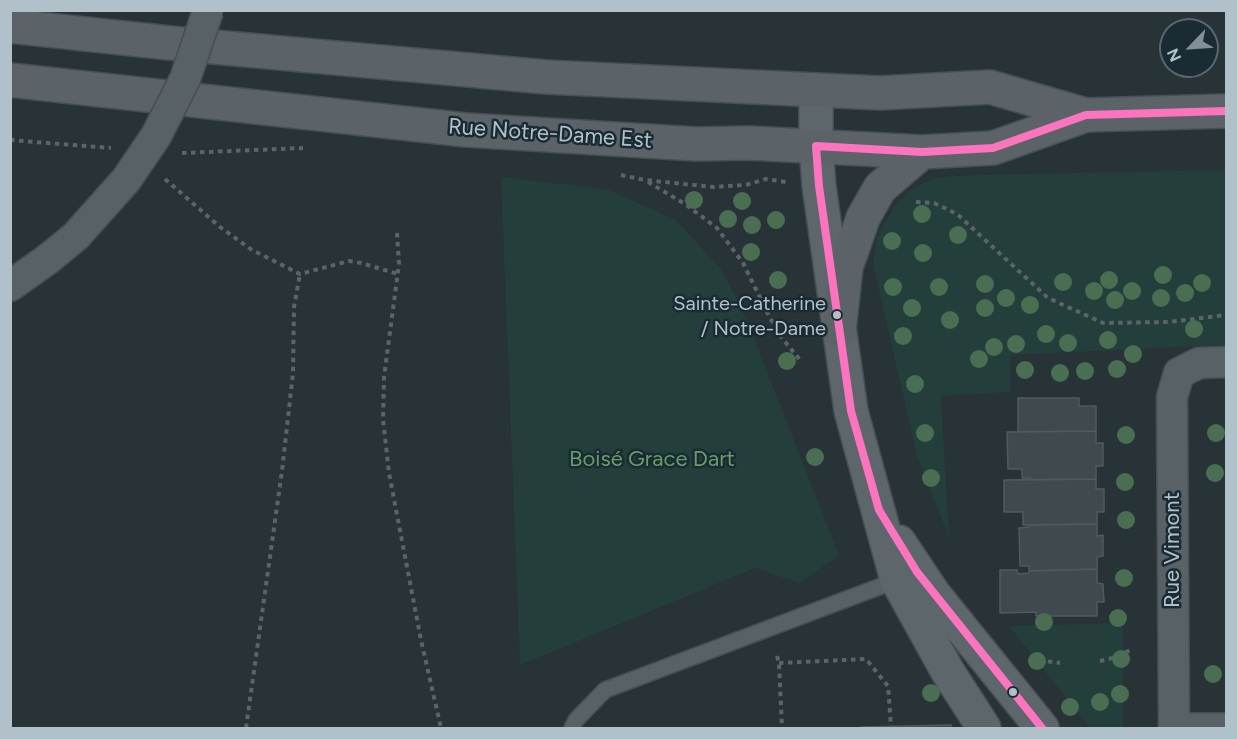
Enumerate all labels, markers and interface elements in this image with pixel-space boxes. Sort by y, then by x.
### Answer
north arrow [1159,18,1219,78]
text: N [1163,45,1185,65]
street label: Rue Notre-Dame Est [447,114,653,154]
place label: Sainte-Catherine / Notre-Dame [673,292,826,339]
marker: Sainte-Catherine / Notre-Dame [831,309,843,321]
park label: Boisé Grace Dart [569,447,735,473]
street label: Rue Vimont [1160,492,1186,608]
unlabelled marker [1007,686,1019,698]

